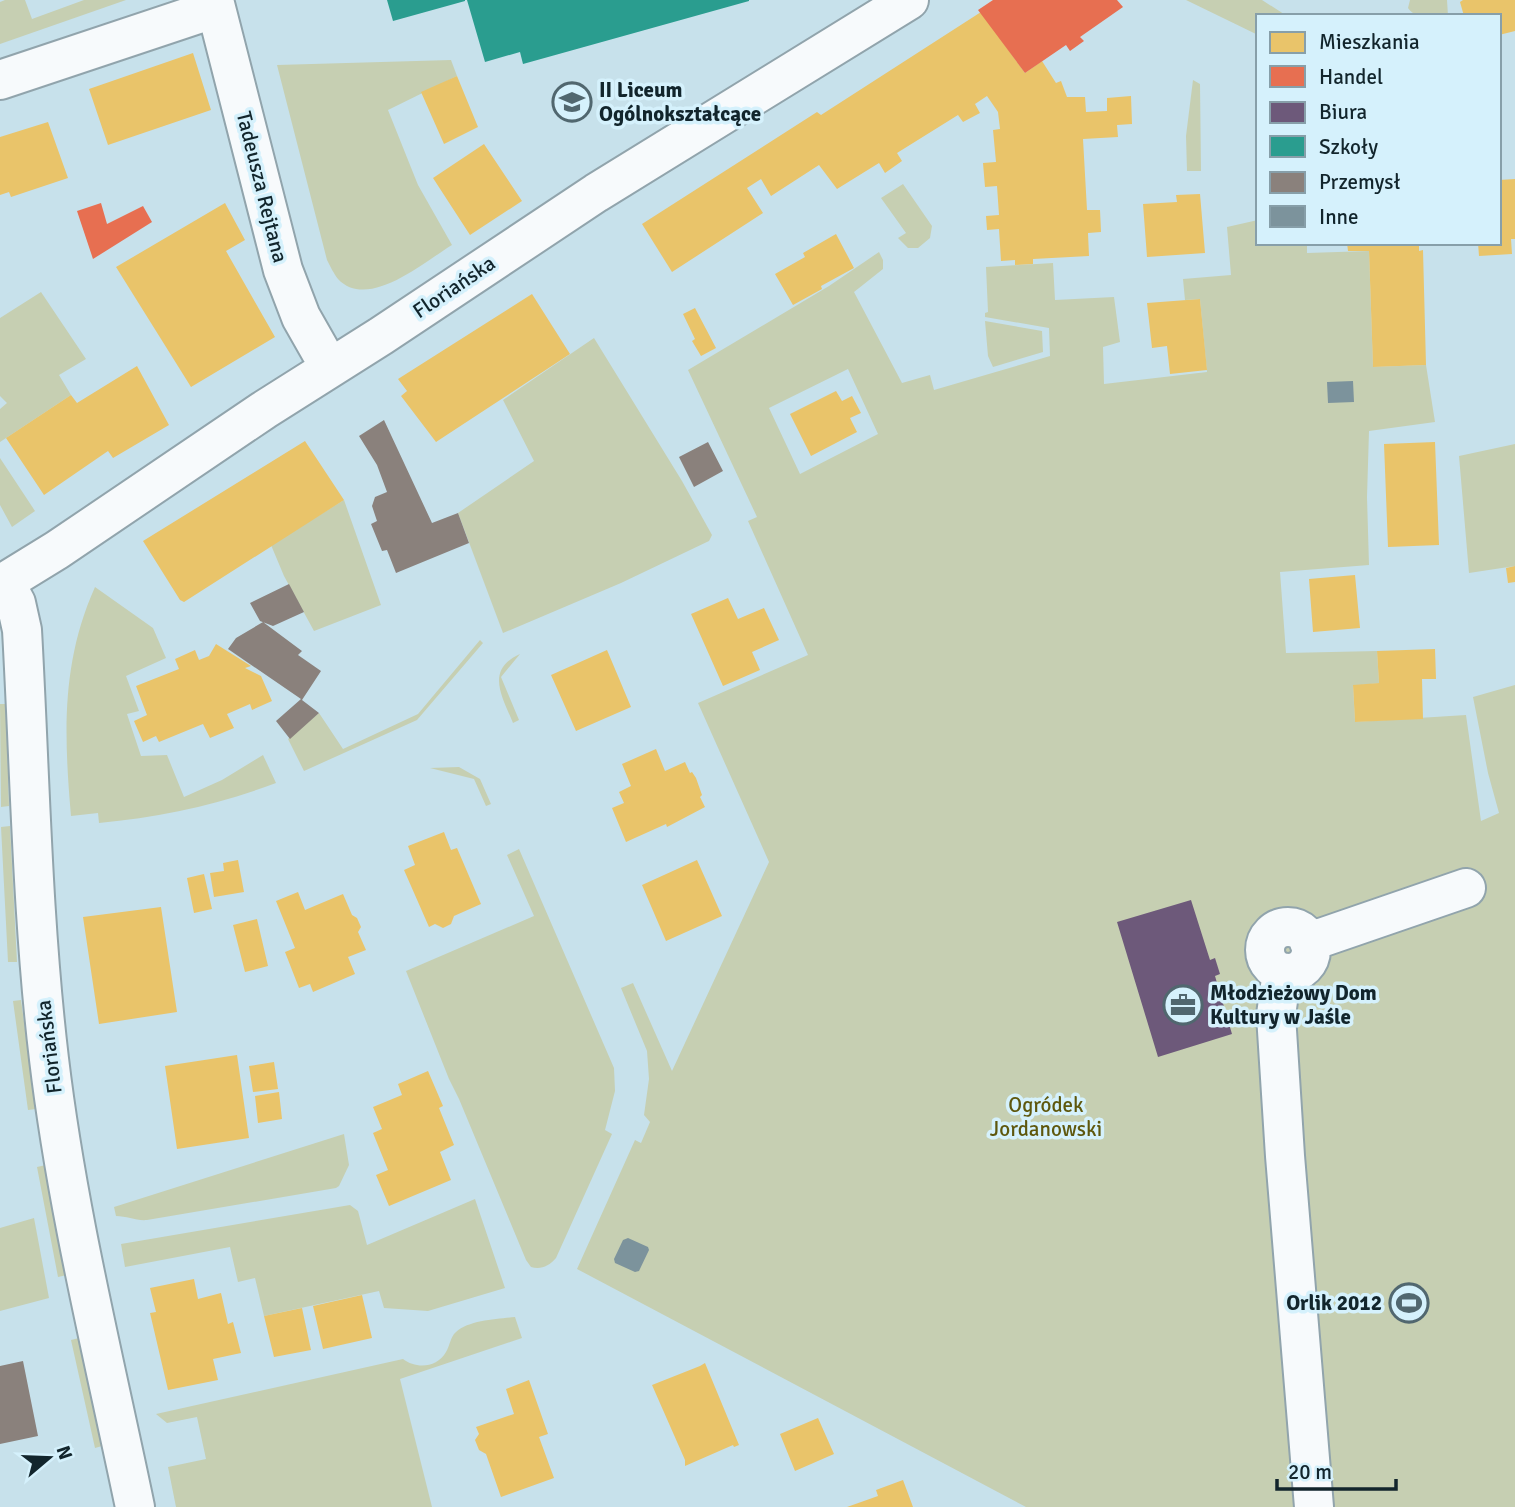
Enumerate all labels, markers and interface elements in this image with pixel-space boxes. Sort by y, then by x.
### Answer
legend [1256,14,1501,245]
text: Mieszkania [1319,29,1420,55]
text: Handel [1319,64,1383,90]
place label: II Liceum Ogólnokształcące [599,77,761,127]
school or university icon: II Liceum Ogólnokształcące [551,81,593,123]
text: Biura [1319,99,1367,125]
street label: Tadeusza Rejtana [231,109,293,265]
text: Szkoły [1319,134,1378,160]
text: Przemysł [1319,169,1400,195]
text: Inne [1319,204,1359,230]
street label: Floriańska [408,250,500,324]
place label: Młodzieżowy Dom Kultury w Jaśle [1210,980,1377,1030]
office icon: Młodzieżowy Dom Kultury w Jaśle [1162,984,1204,1026]
street label: Floriańska [30,999,68,1095]
park label: Ogródek Jordanowski [990,1092,1102,1142]
sports icon: Orlik 2012 [1388,1282,1430,1324]
place label: Orlik 2012 [1286,1290,1382,1316]
north arrow [14,1423,84,1493]
text: N [51,1443,78,1463]
scale bar [1277,1448,1396,1492]
text: 20 m [1288,1459,1332,1485]

